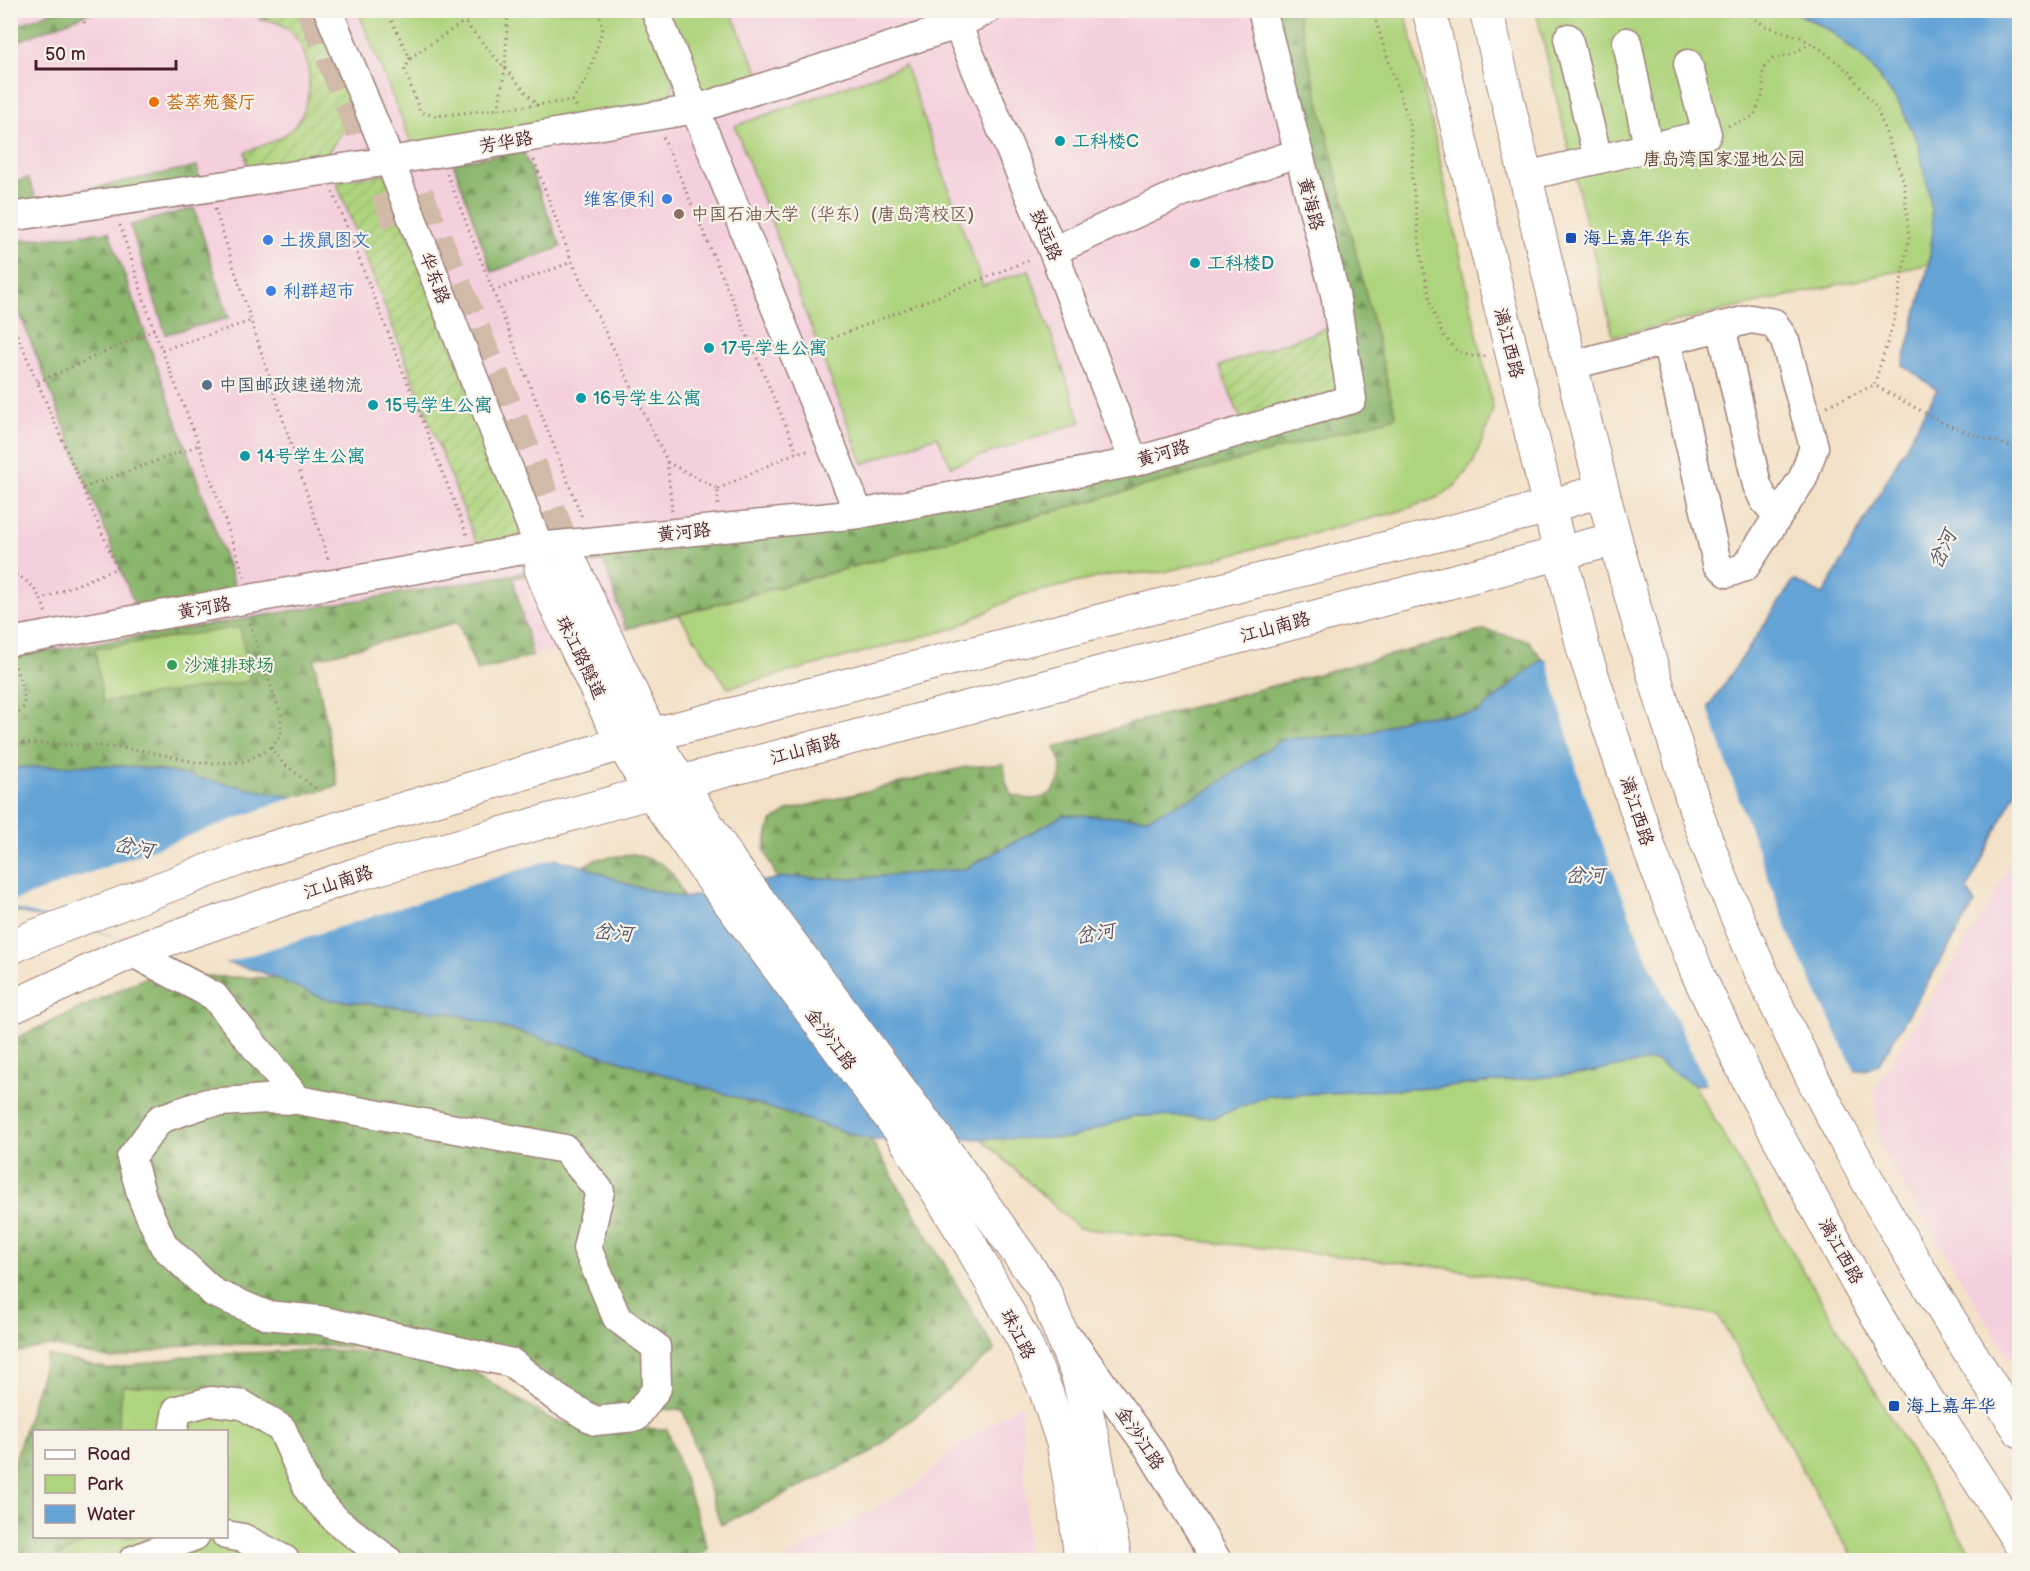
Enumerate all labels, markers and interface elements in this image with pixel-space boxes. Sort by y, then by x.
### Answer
scale bar [36,33,176,71]
text: 50 m [45,44,86,65]
place label: 荟萃苑餐厅 [166,92,256,113]
marker: 荟萃苑餐厅 [147,95,161,109]
street label: 芳华路 [478,127,534,158]
place label: 工科楼C [1072,131,1139,152]
marker: 工科楼C [1053,134,1067,148]
park label: 唐岛湾国家湿地公园 [1643,149,1805,170]
street label: 黄海路 [1293,175,1328,233]
place label: 维客便利 [583,189,655,210]
marker: 维客便利 [660,192,674,206]
place label: 中国石油大学（华东）(唐岛湾校区) [691,204,974,225]
street label: 致远路 [1025,206,1066,264]
marker: 中国石油大学（华东）(唐岛湾校区) [672,207,686,221]
place label: 海上嘉年华东 [1583,228,1691,249]
place label: 土拨鼠图文 [280,230,370,251]
marker: 海上嘉年华东 [1564,231,1578,245]
marker: 土拨鼠图文 [261,233,275,247]
street label: 华东路 [415,249,454,307]
place label: 工科楼D [1207,253,1274,274]
marker: 工科楼D [1188,256,1202,270]
place label: 利群超市 [283,281,355,302]
marker: 利群超市 [264,284,278,298]
street label: 漓江西路 [1490,306,1527,381]
place label: 17号学生公寓 [721,338,827,359]
marker: 17号学生公寓 [702,341,716,355]
place label: 中国邮政速递物流 [219,375,363,396]
marker: 中国邮政速递物流 [200,378,214,392]
place label: 16号学生公寓 [593,388,701,409]
marker: 16号学生公寓 [574,391,588,405]
place label: 15号学生公寓 [385,395,492,416]
marker: 15号学生公寓 [366,398,380,412]
street label: 黄河路 [1134,436,1192,471]
place label: 14号学生公寓 [257,446,365,467]
marker: 14号学生公寓 [238,449,252,463]
street label: 黄河路 [656,519,712,546]
water label: 岔河 [1924,524,1964,573]
street label: 黄河路 [176,593,232,624]
street label: 江山南路 [1238,608,1313,647]
street label: 珠江路隧道 [551,612,610,702]
place label: 沙滩排球场 [184,655,274,676]
marker: 沙滩排球场 [165,658,179,672]
street label: 江山南路 [768,730,843,769]
street label: 漓江西路 [1615,774,1658,849]
water label: 岔河 [112,832,159,864]
street label: 江山南路 [301,861,376,904]
water label: 岔河 [1565,864,1608,888]
water label: 岔河 [1073,918,1120,949]
water label: 岔河 [592,919,637,947]
street label: 金沙江路 [801,1004,861,1074]
street label: 漓江西路 [1814,1215,1867,1288]
street label: 珠江路 [996,1305,1039,1363]
place label: 海上嘉年华 [1906,1396,1996,1417]
marker: 海上嘉年华 [1887,1399,1901,1413]
street label: 金沙江路 [1111,1403,1168,1474]
legend [33,1430,228,1538]
text: Road [87,1444,131,1465]
text: Park [87,1474,123,1495]
text: Water [87,1504,135,1525]

